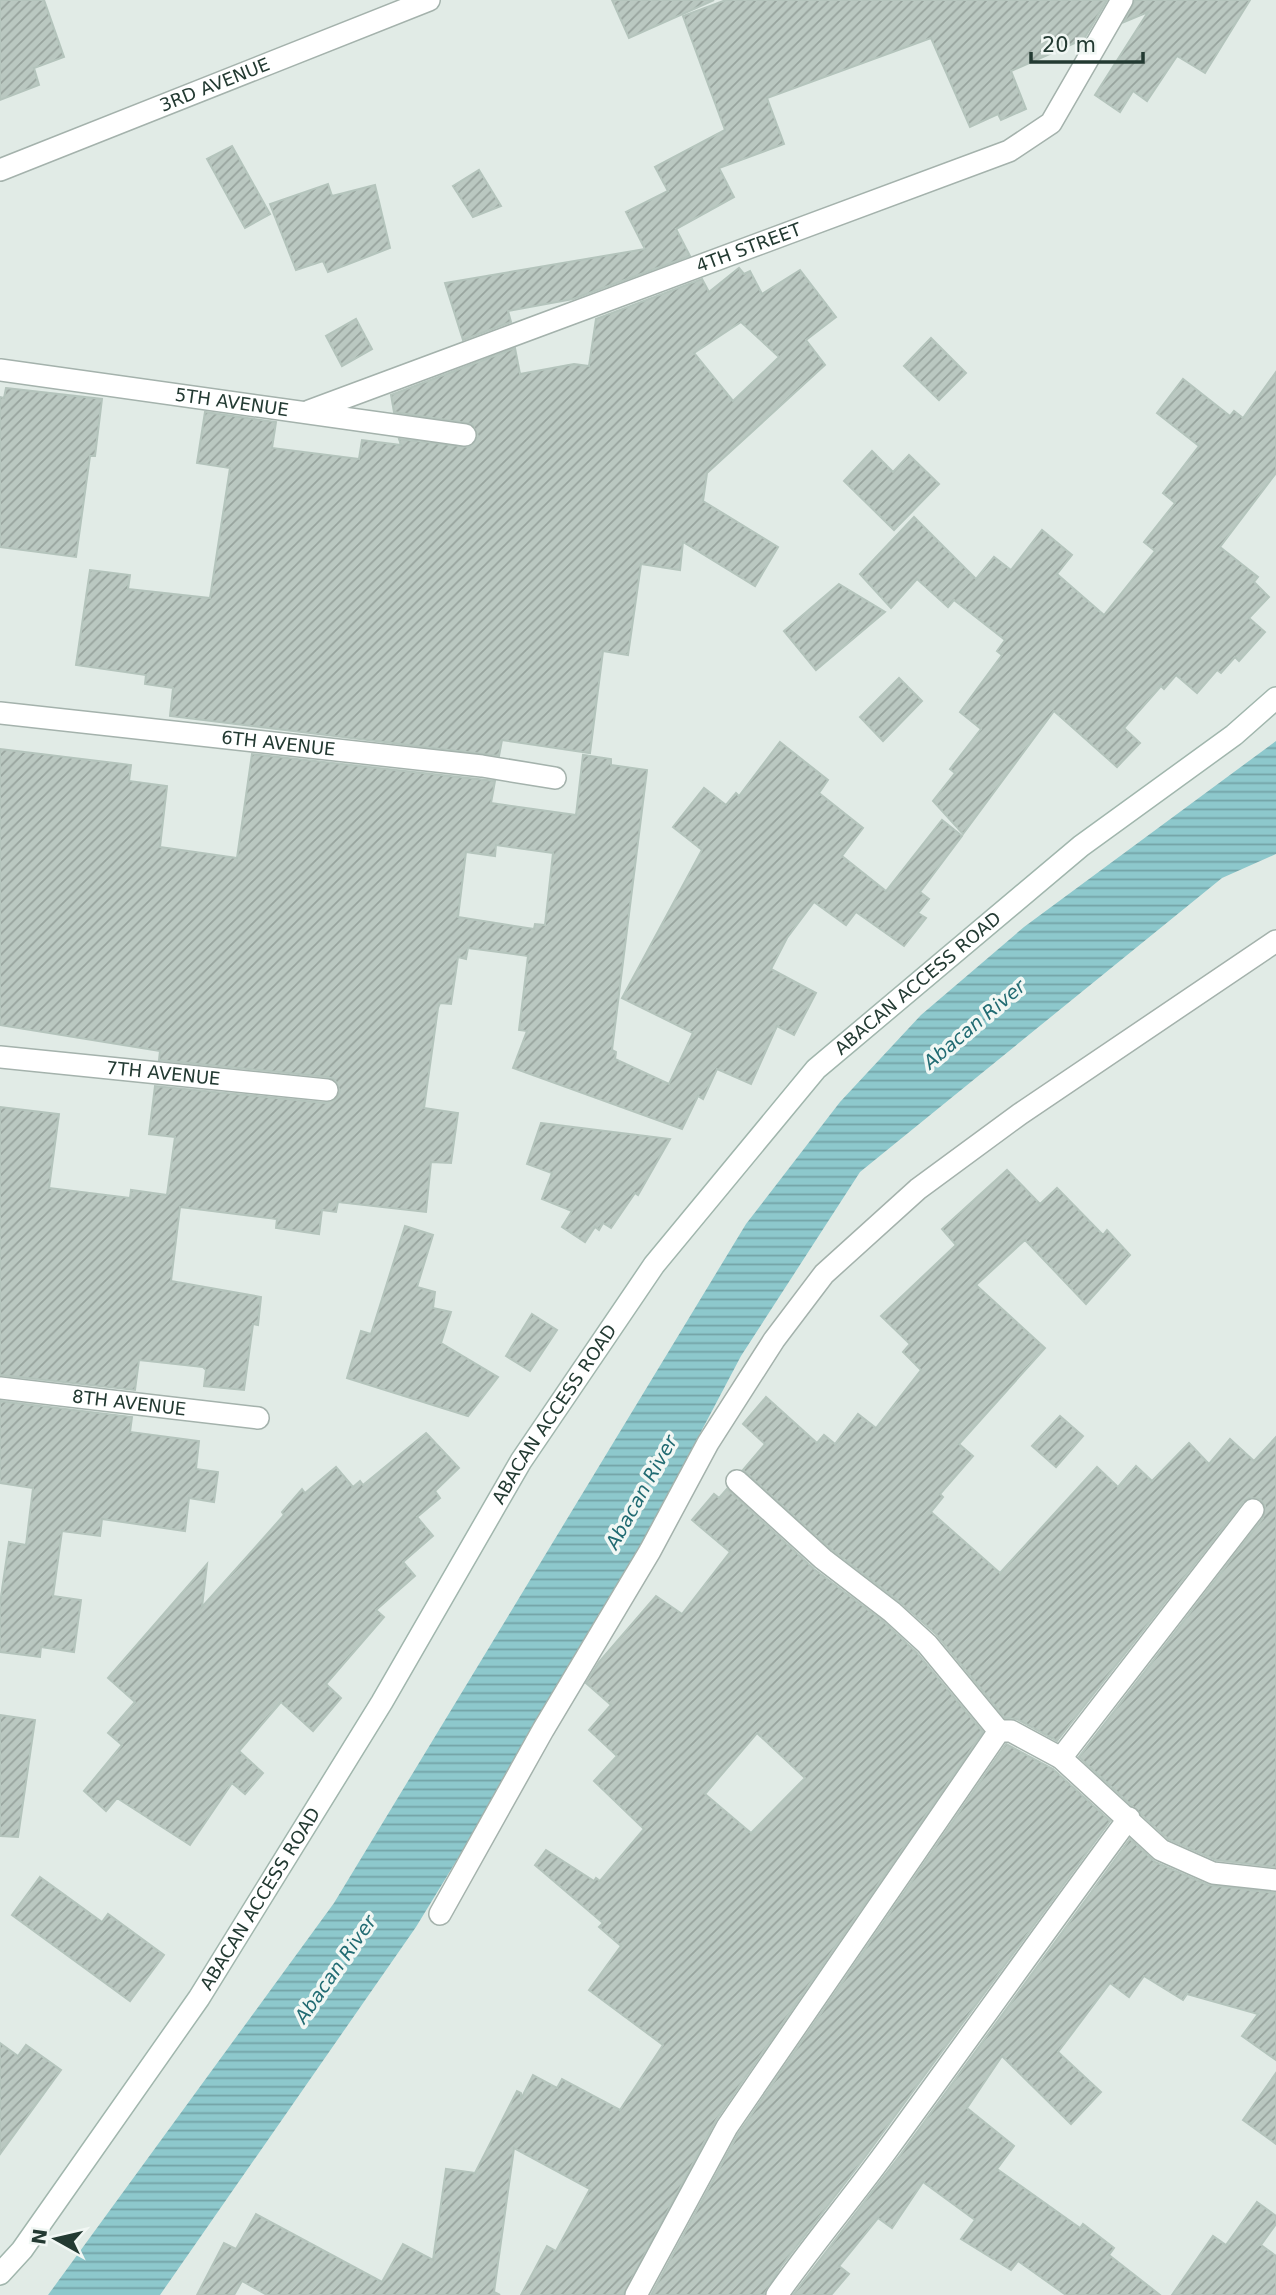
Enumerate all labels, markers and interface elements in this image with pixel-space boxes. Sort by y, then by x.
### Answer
scale bar [1031,21,1143,65]
text: 20 m [1042,33,1096,57]
street label: 3RD AVENUE [157,53,273,116]
street label: 4TH STREET [693,218,805,276]
street label: 5TH AVENUE [174,384,290,420]
street label: 6TH AVENUE [220,726,337,760]
street label: ABACAN ACCESS ROAD [830,907,1005,1059]
water label: Abacan River [917,974,1030,1074]
street label: 7TH AVENUE [105,1057,221,1089]
street label: ABACAN ACCESS ROAD [488,1320,621,1508]
street label: 8TH AVENUE [71,1385,187,1420]
water label: Abacan River [600,1430,682,1554]
street label: ABACAN ACCESS ROAD [196,1804,324,1994]
water label: Abacan River [289,1910,381,2029]
north arrow [21,2204,91,2274]
text: N [27,2227,51,2246]

